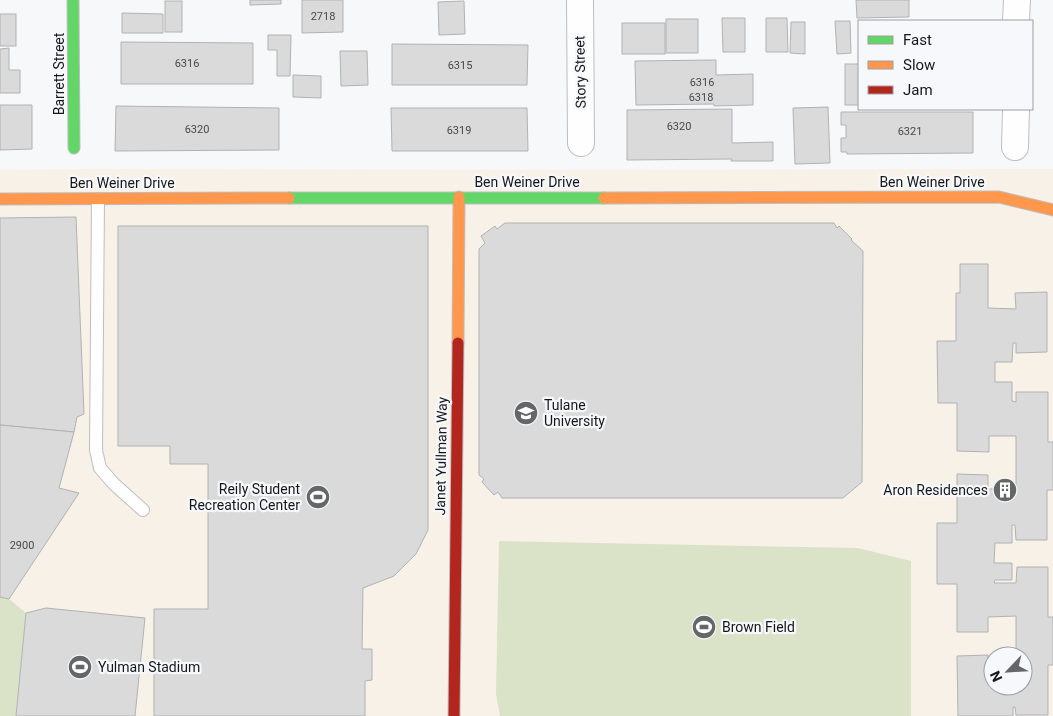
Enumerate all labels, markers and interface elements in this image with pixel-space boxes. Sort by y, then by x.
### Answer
house number: 2718 [311,10,335,23]
legend [858,20,1033,110]
text: Fast [903,31,932,49]
street label: Barrett Street [51,32,67,115]
street label: Story Street [571,35,589,108]
text: Slow [903,56,935,74]
house number: 6316 [175,57,199,70]
house number: 6315 [448,59,472,72]
house number: 6316 [690,76,714,89]
text: Jam [903,81,933,99]
house number: 6318 [689,91,713,104]
house number: 6320 [667,120,691,133]
house number: 6320 [185,123,209,136]
house number: 6319 [447,124,471,137]
house number: 6321 [898,125,922,138]
street label: Ben Weiner Drive [474,174,580,190]
street label: Ben Weiner Drive [879,174,985,190]
street label: Ben Weiner Drive [69,175,175,191]
street label: Janet Yullman Way [432,396,450,515]
place label: Tulane University [544,397,605,429]
school or university icon: Tulane University [513,400,539,426]
building icon: Aron Residences [992,477,1018,503]
place label: Reily Student Recreation Center [189,481,300,513]
place label: Aron Residences [883,482,988,498]
sports icon: Reily Student Recreation Center [305,484,331,510]
house number: 2900 [10,539,34,552]
sports icon: Brown Field [691,614,717,640]
place label: Brown Field [722,619,795,635]
north arrow [983,646,1033,696]
sports icon: Yulman Stadium [67,654,93,680]
place label: Yulman Stadium [98,659,200,675]
text: N [987,669,1006,684]

